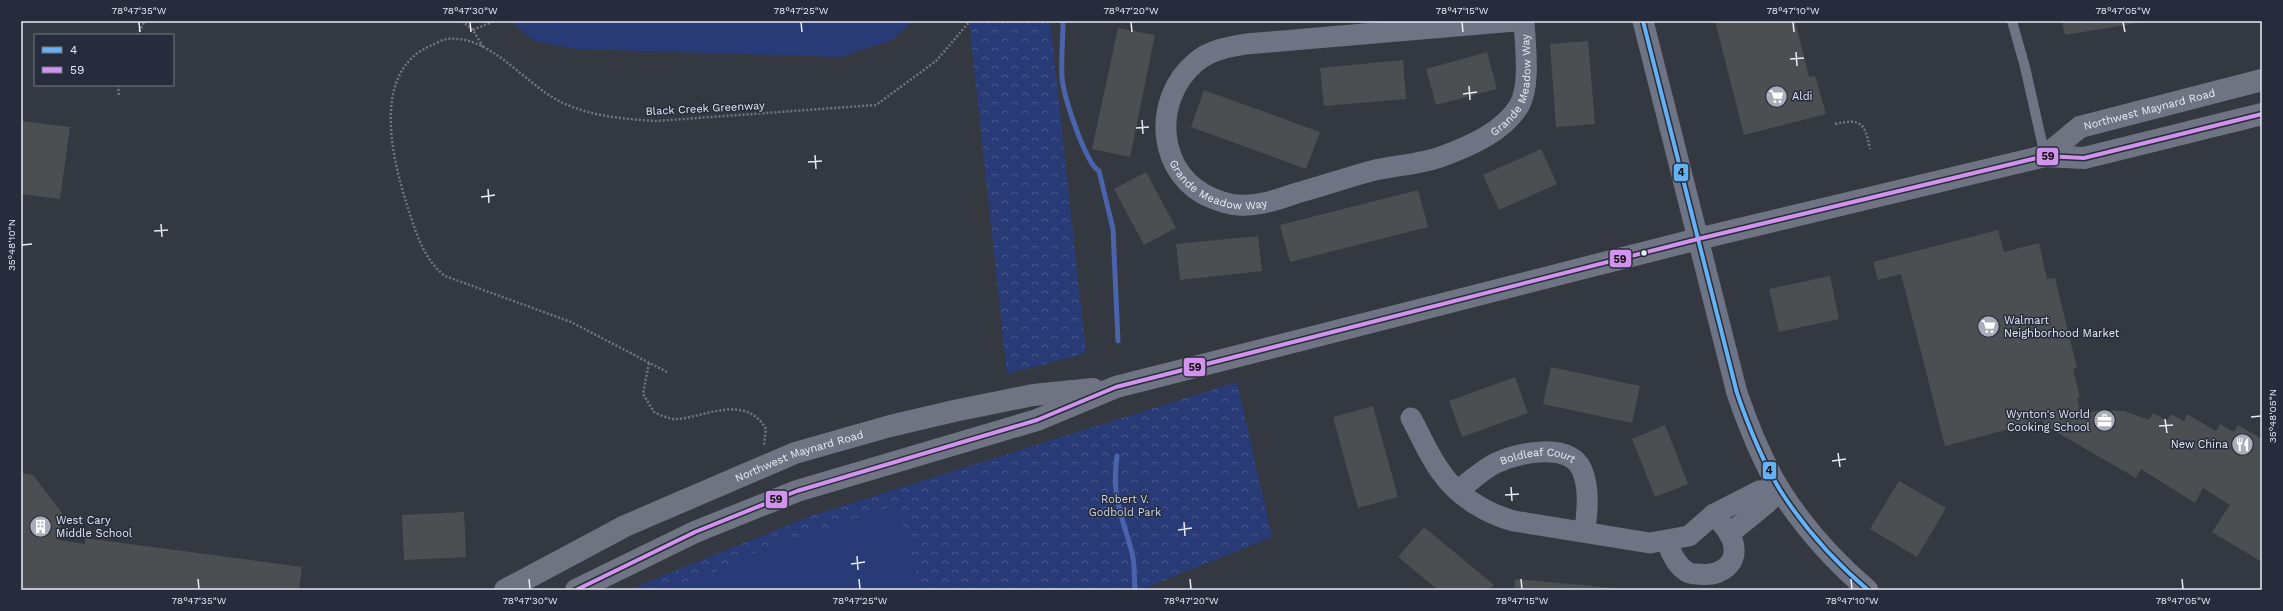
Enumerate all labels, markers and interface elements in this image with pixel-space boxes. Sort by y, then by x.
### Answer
text: 78°47'35"W [112,5,167,16]
text: 78°47'30"W [442,5,498,16]
text: 78°47'25"W [774,5,829,16]
text: 78°47'20"W [1103,5,1159,16]
text: 78°47'15"W [1436,5,1489,16]
text: 78°47'10"W [1766,5,1820,16]
text: 78°47'05"W [2095,5,2151,16]
street label: Grande Meadow Way [1488,33,1533,139]
legend [34,34,174,86]
text: 4 [70,43,77,57]
text: 59 [70,63,84,77]
supermarket icon: Aldi [1764,83,1790,109]
street label: Northwest Maynard Road [2082,86,2217,133]
place label: Aldi [1792,90,1813,103]
street label: Black Creek Greenway [645,99,765,118]
line badge: 59 [2036,147,2059,166]
text: 59 [2041,150,2055,163]
street label: Grande Meadow Way [1167,158,1269,212]
line badge: 4 [1673,163,1689,182]
text: 4 [1677,166,1685,179]
text: 35°48'10"N [6,219,17,271]
unlabelled marker [1639,248,1649,258]
line badge: 59 [1609,249,1632,268]
text: 59 [1613,253,1627,266]
supermarket icon: Walmart Neighborhood Market [1975,313,2001,339]
place label: Walmart Neighborhood Market [2004,314,2120,340]
line badge: 59 [1183,357,1206,377]
text: 59 [1188,361,1202,374]
text: 35°48'05"N [2267,389,2278,443]
office icon: Wynton's World Cooking School [2092,407,2118,433]
place label: Wynton's World Cooking School [2006,408,2091,434]
street label: Northwest Maynard Road [733,428,865,485]
restaurant icon: New China [2230,431,2256,457]
place label: New China [2171,438,2228,451]
street label: Boldleaf Court [1498,446,1579,468]
line badge: 4 [1762,461,1777,480]
text: 4 [1765,464,1773,477]
line badge: 59 [765,490,788,509]
text: 59 [769,493,783,506]
park label: Robert V. Godbold Park [1089,493,1161,519]
building icon: West Cary Middle School [28,513,54,539]
place label: West Cary Middle School [56,514,133,540]
text: 78°47'35"W [172,595,227,606]
text: 78°47'30"W [502,595,558,606]
text: 78°47'25"W [833,595,888,606]
text: 78°47'20"W [1163,595,1219,606]
text: 78°47'15"W [1496,595,1549,606]
text: 78°47'10"W [1825,595,1879,606]
text: 78°47'05"W [2155,595,2211,606]

